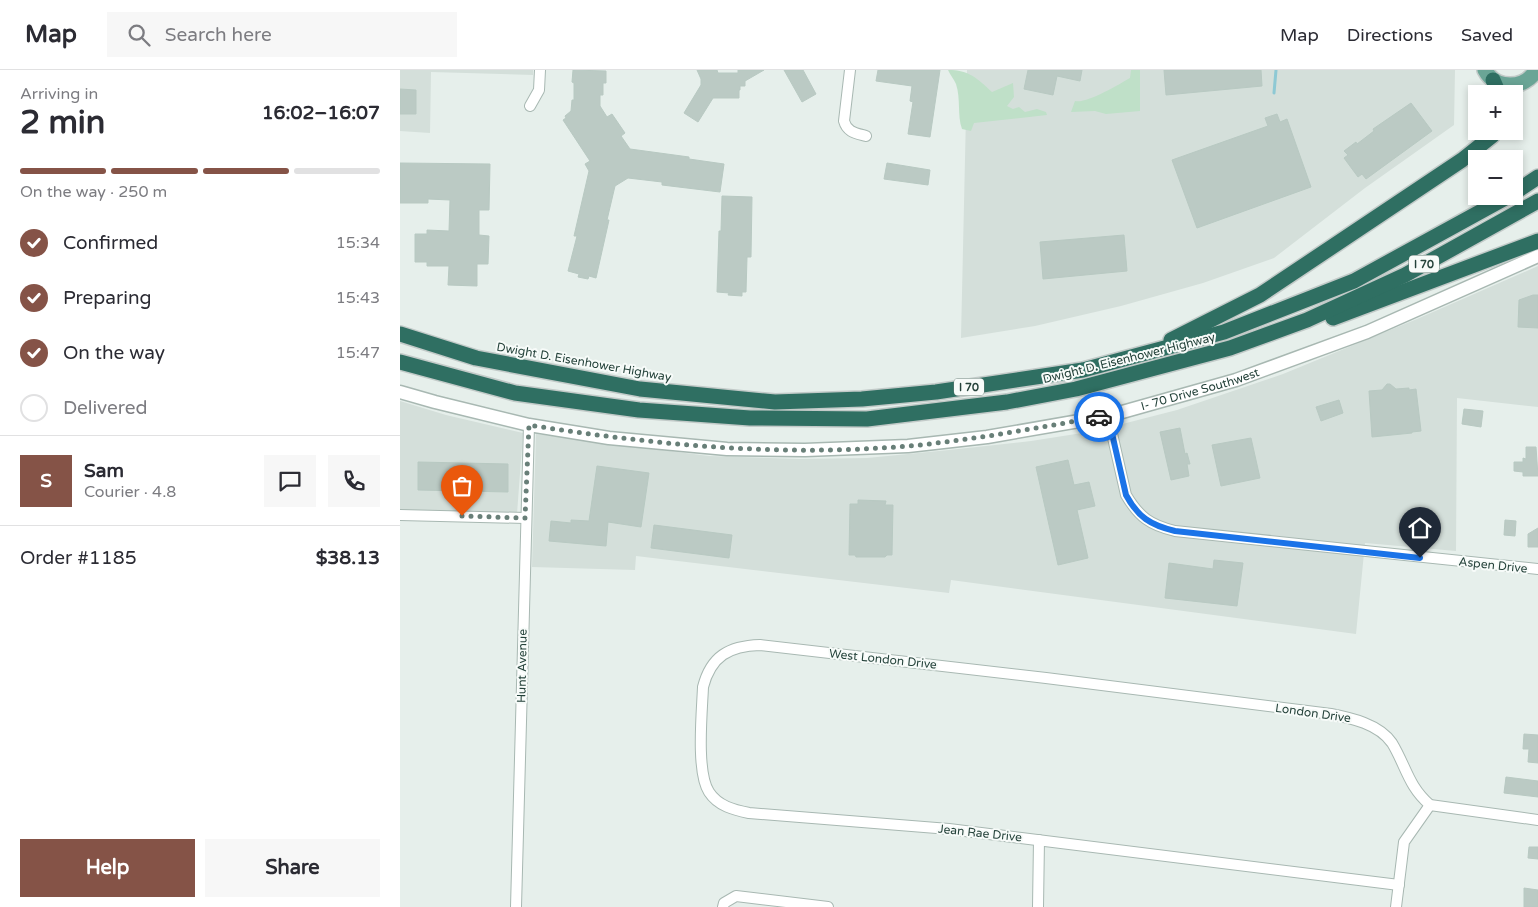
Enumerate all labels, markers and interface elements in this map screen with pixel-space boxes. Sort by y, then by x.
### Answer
search box [107,12,457,57]
text: Map [25,20,77,49]
icon: search [125,21,153,49]
text: Search here [165,24,272,46]
text: Map [1280,24,1319,46]
text: Directions [1347,24,1433,46]
text: Saved [1461,24,1513,46]
text: Arriving in [20,84,98,104]
map controls [1468,85,1523,205]
button: + [1468,85,1523,140]
text: 16:02–16:07 [262,102,380,124]
text: 2 min [20,104,105,142]
button: − [1468,150,1523,205]
text: On the way · 250 m [20,182,167,202]
icon: check [20,229,48,257]
text: Confirmed [63,232,158,254]
text: 15:34 [336,233,380,253]
road number: I 70 [1409,255,1439,272]
icon: check [20,284,48,312]
text: Preparing [63,287,152,309]
text: 15:43 [336,288,380,308]
street label: Dwight D. Eisenhower Highway [1041,330,1217,386]
icon: check [20,339,48,367]
street label: Dwight D. Eisenhower Highway [496,340,673,384]
text: On the way [63,342,165,364]
text: 15:47 [336,343,380,363]
street label: I- 70 Drive Southwest [1139,365,1262,413]
road number: I 70 [954,378,984,396]
courier [1074,392,1124,442]
text: Delivered [63,397,148,419]
icon: car [1085,403,1113,431]
button: chat [264,455,316,507]
button: phone [328,455,380,507]
text: Sam [84,460,124,482]
pin [441,465,483,516]
text: S [40,470,52,492]
icon: bag [448,472,476,500]
text: Courier · 4.8 [84,482,176,502]
pin [1399,507,1441,558]
icon: home [1406,514,1434,542]
text: Order #1185 [20,547,137,569]
text: $38.13 [316,547,380,569]
street label: Aspen Drive [1458,554,1528,576]
street label: Hunt Avenue [514,629,530,703]
street label: West London Drive [828,646,938,672]
street label: London Drive [1274,701,1352,725]
street label: Jean Rae Drive [937,822,1023,844]
button: Help [20,839,195,897]
button: Share [205,839,380,897]

